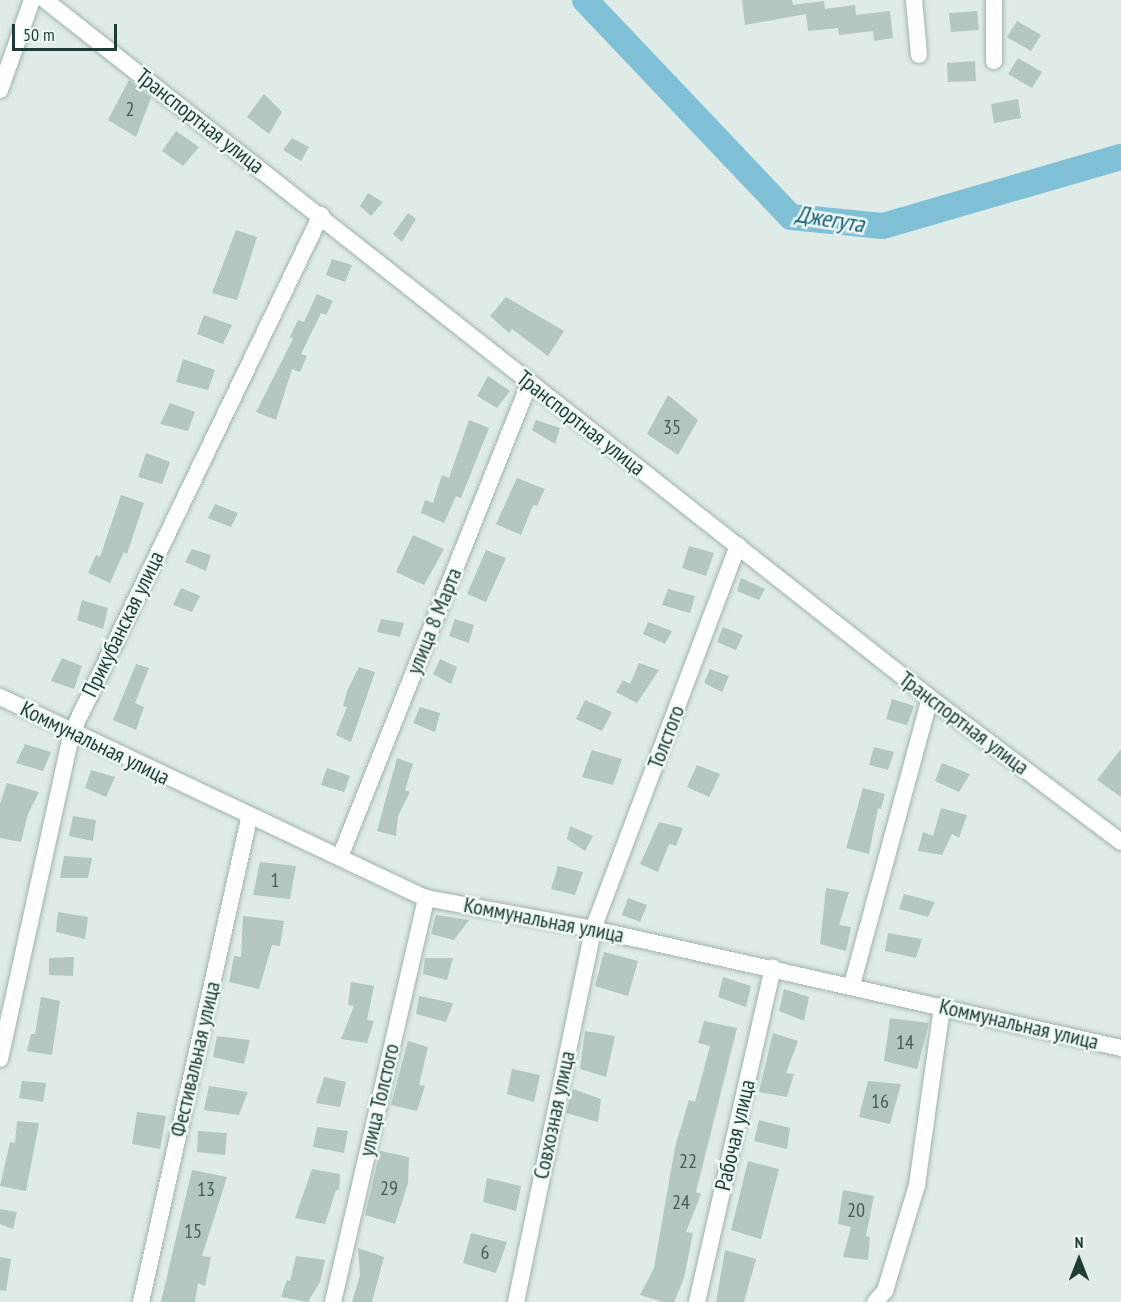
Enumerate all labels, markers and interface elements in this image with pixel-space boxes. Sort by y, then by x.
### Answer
scale bar [15,12,120,50]
text: 50 m [23,23,55,46]
street label: Транспортная улица [131,63,269,179]
house number: 2 [126,97,134,121]
water label: Джегута [794,199,866,239]
street label: Транспортная улица [512,365,650,481]
house number: 35 [663,415,681,439]
street label: Прикубанская улица [76,547,170,701]
street label: улица 8 Марта [401,564,467,678]
street label: Транспортная улица [894,666,1034,780]
street label: Коммунальная улица [16,695,174,791]
street label: Толстого [642,702,690,772]
house number: 1 [271,868,279,892]
street label: Коммунальная улица [462,892,626,948]
street label: Фестивальная улица [164,979,226,1139]
street label: Коммунальная улица [937,993,1101,1055]
house number: 14 [896,1030,914,1054]
street label: улица Толстого [353,1041,405,1159]
street label: Совхозная улица [528,1048,580,1182]
street label: Рабочая улица [709,1077,761,1193]
house number: 16 [871,1089,889,1113]
house number: 22 [679,1149,697,1173]
house number: 29 [380,1176,398,1200]
house number: 13 [197,1177,215,1201]
house number: 24 [672,1190,690,1214]
house number: 20 [847,1198,865,1222]
house number: 15 [184,1219,202,1243]
north arrow [1049,1230,1109,1290]
text: N [1075,1232,1083,1252]
house number: 6 [481,1240,489,1264]

